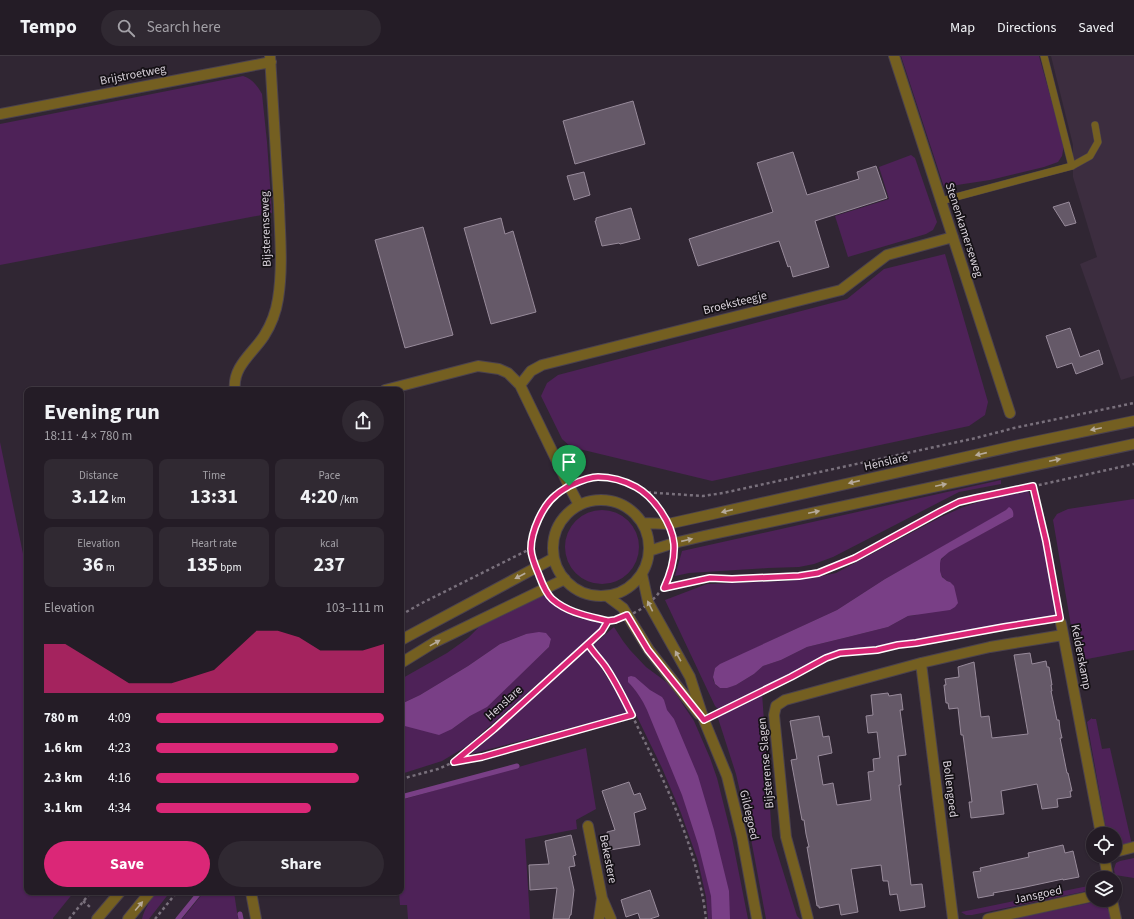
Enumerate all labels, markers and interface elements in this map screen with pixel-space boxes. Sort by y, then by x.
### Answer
search box [101,10,381,46]
text: Tempo [20,14,77,41]
icon: search [115,17,137,39]
text: Search here [147,17,221,38]
text: Map [950,18,975,38]
text: Directions [997,18,1056,38]
text: Saved [1078,18,1114,38]
street label: Brijstroetweg [99,60,167,90]
street label: Stenenkamerseweg [941,181,987,279]
street label: Bijsterenseweg [256,191,276,267]
street label: Broeksteegje [701,287,769,319]
text: Evening run [44,396,160,428]
button: share [342,400,384,442]
one-way arrow [1090,426,1102,432]
text: 18:11 · 4 × 780 m [44,427,132,445]
pin [552,445,586,486]
street label: Henslare [862,449,910,475]
icon: arrive [558,451,580,473]
one-way arrow [975,451,987,457]
one-way arrow [1049,457,1061,463]
text: Distance [79,468,118,483]
text: Time [202,468,226,483]
text: Pace [319,468,340,483]
one-way arrow [848,480,860,486]
one-way arrow [934,481,947,487]
text: 3.12 [71,483,109,511]
text: 13:31 [190,483,238,511]
text: 4:20 [300,483,338,511]
text: km [109,492,126,507]
text: /km [338,492,358,507]
one-way arrow [721,508,733,514]
one-way arrow [807,509,820,515]
text: Elevation [77,536,120,551]
text: Heart rate [191,536,237,551]
text: kcal [320,536,339,551]
one-way arrow [681,537,693,543]
text: 36 [82,551,104,579]
text: 135 [186,551,218,579]
text: 237 [313,551,345,579]
text: m [104,560,115,575]
text: bpm [218,560,242,575]
one-way arrow [514,573,525,580]
text: Elevation [44,599,95,617]
text: 103–111 m [326,599,384,617]
one-way arrow [647,600,654,612]
street label: Kelderskamp [1066,623,1096,691]
one-way arrow [429,640,440,647]
one-way arrow [675,650,682,662]
street label: Henslare [482,682,526,724]
text: 780 m [44,709,78,727]
text: 4:09 [108,709,131,727]
street label: Bijsterense Slagen [754,717,778,809]
text: 1.6 km [44,739,83,757]
text: 4:23 [108,739,131,757]
street label: Bollengoed [938,760,962,818]
text: 2.3 km [44,769,83,787]
text: 4:16 [108,769,131,787]
street label: Gildegoed [735,788,763,842]
text: 3.1 km [44,799,83,817]
text: 4:34 [108,799,131,817]
map controls [1086,827,1122,907]
button: locate [1086,827,1122,863]
street label: Bekestere [595,833,621,885]
button: Save [44,841,210,887]
button: Share [218,841,384,887]
button: layers [1086,871,1122,907]
street label: Jansgoed [1013,882,1063,908]
one-way arrow [135,900,144,911]

